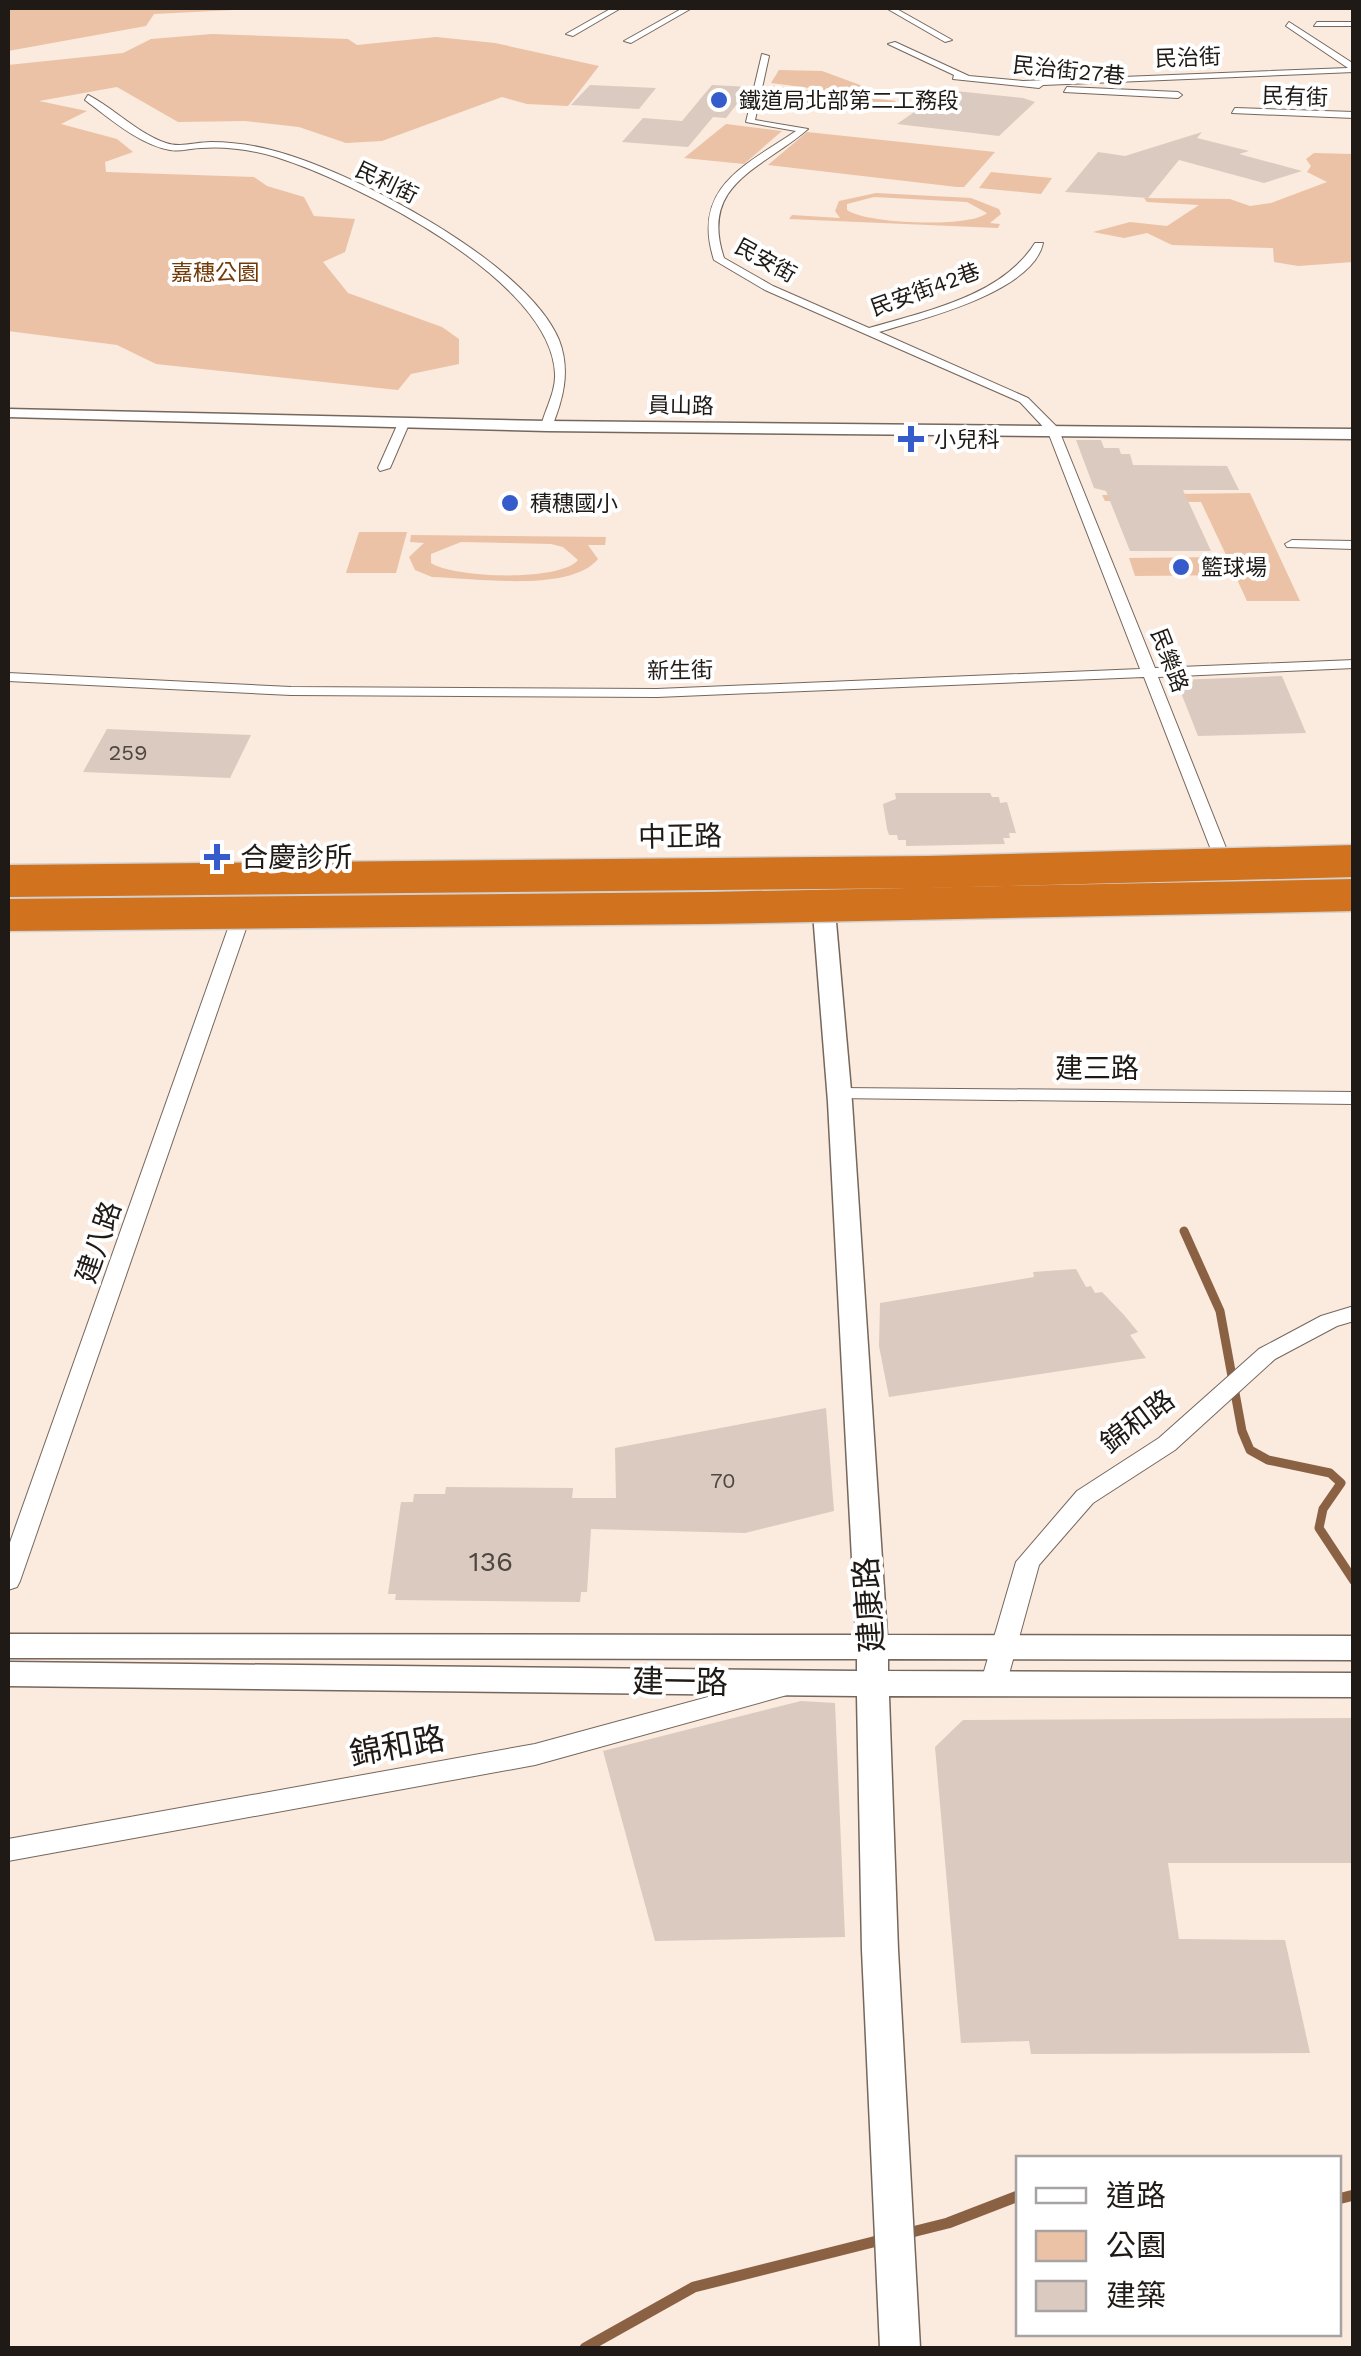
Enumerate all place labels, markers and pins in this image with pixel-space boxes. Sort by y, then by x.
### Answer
place label: 鐵道局北部第二工務段 [739,88,959,113]
marker: 鐵道局北部第二工務段 [708,89,730,111]
marker: 小兒科 [898,426,924,452]
place label: 小兒科 [934,427,1000,452]
place label: 積穗國小 [530,491,618,516]
marker: 積穗國小 [499,492,521,514]
place label: 籃球場 [1201,555,1267,580]
marker: 籃球場 [1170,556,1192,578]
place label: 合慶診所 [240,841,352,874]
marker: 合慶診所 [204,844,230,870]

